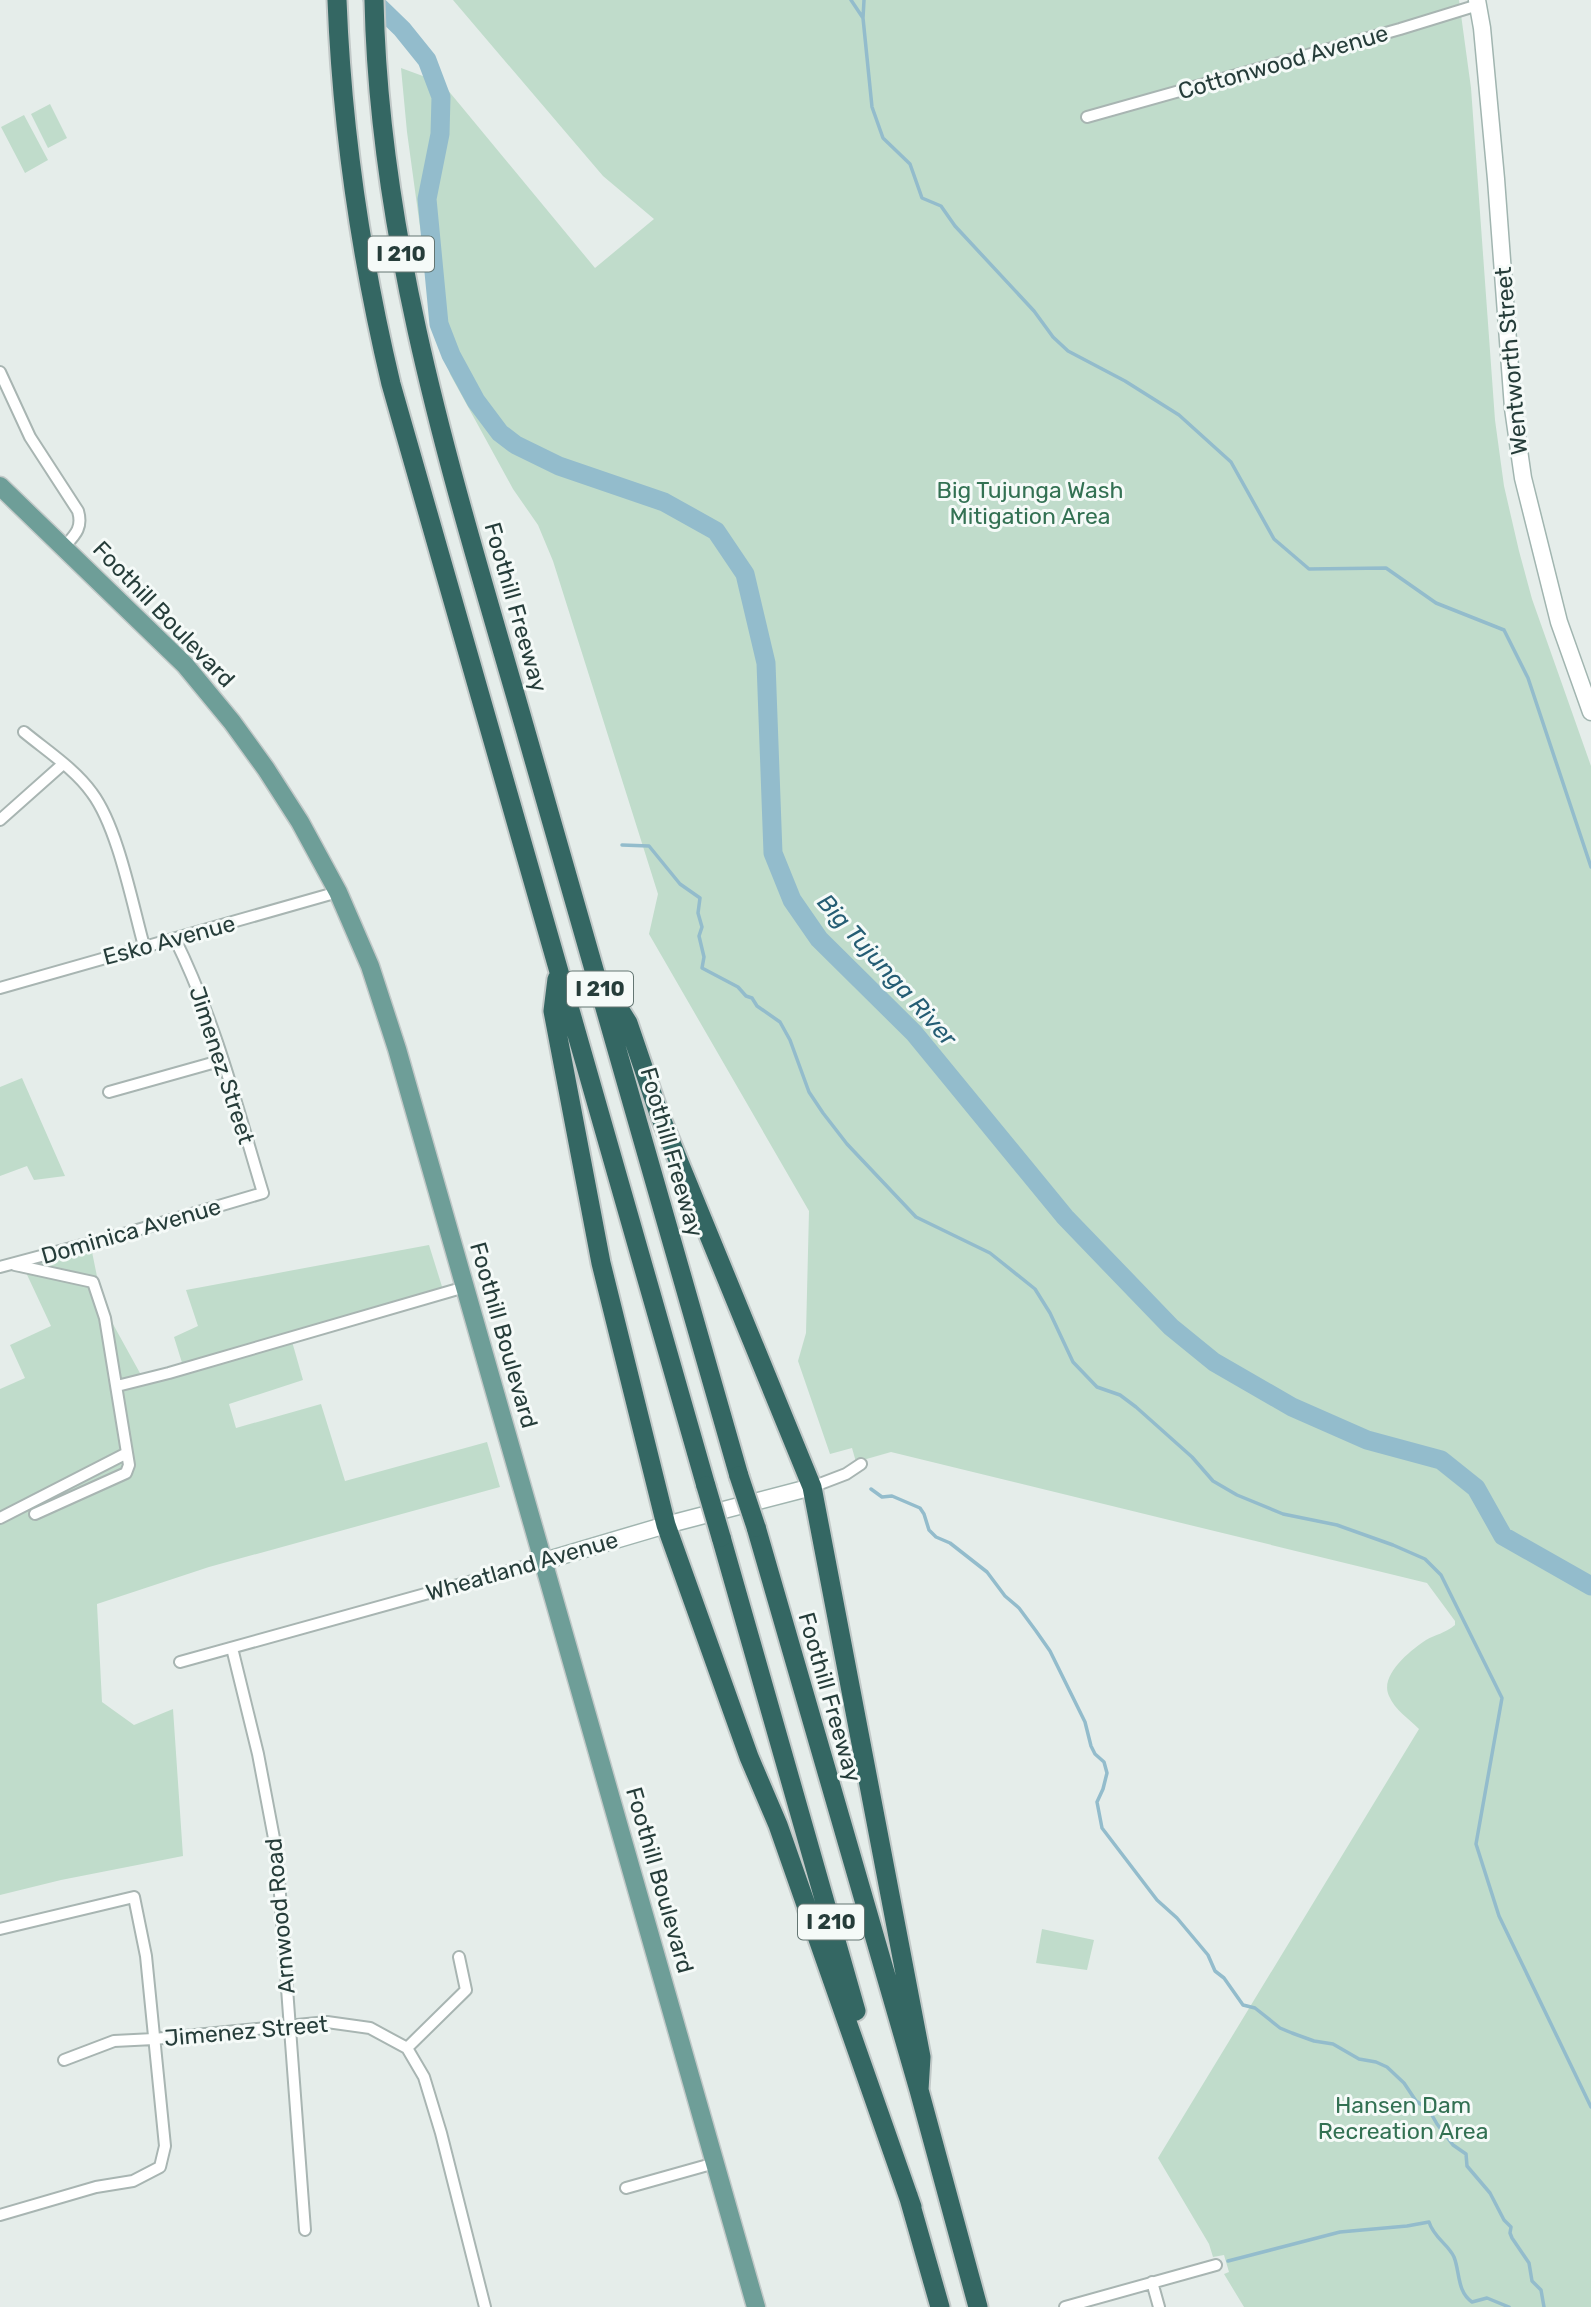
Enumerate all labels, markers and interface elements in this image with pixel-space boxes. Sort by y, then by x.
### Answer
street label: Cottonwood Avenue [1175,19,1391,105]
road number: I 210 [368,236,434,272]
street label: Wentworth Street [1489,266,1533,456]
park label: Big Tujunga Wash Mitigation Area [937,476,1123,530]
street label: Foothill Freeway [478,519,554,695]
street label: Foothill Boulevard [87,535,241,693]
water label: Big Tujunga River [811,888,963,1052]
street label: Esko Avenue [100,909,238,971]
road number: I 210 [567,972,633,1006]
street label: Jimenez Street [183,983,261,1147]
street label: Foothill Freeway [634,1064,710,1240]
street label: Dominica Avenue [38,1192,224,1270]
street label: Foothill Boulevard [464,1239,544,1431]
street label: Wheatland Avenue [423,1525,621,1607]
street label: Foothill Freeway [792,1609,868,1785]
street label: Foothill Boulevard [620,1784,700,1976]
street label: Arnwood Road [259,1837,301,1995]
road number: I 210 [798,1904,864,1940]
street label: Jimenez Street [163,2010,329,2052]
park label: Hansen Dam Recreation Area [1318,2091,1488,2145]

